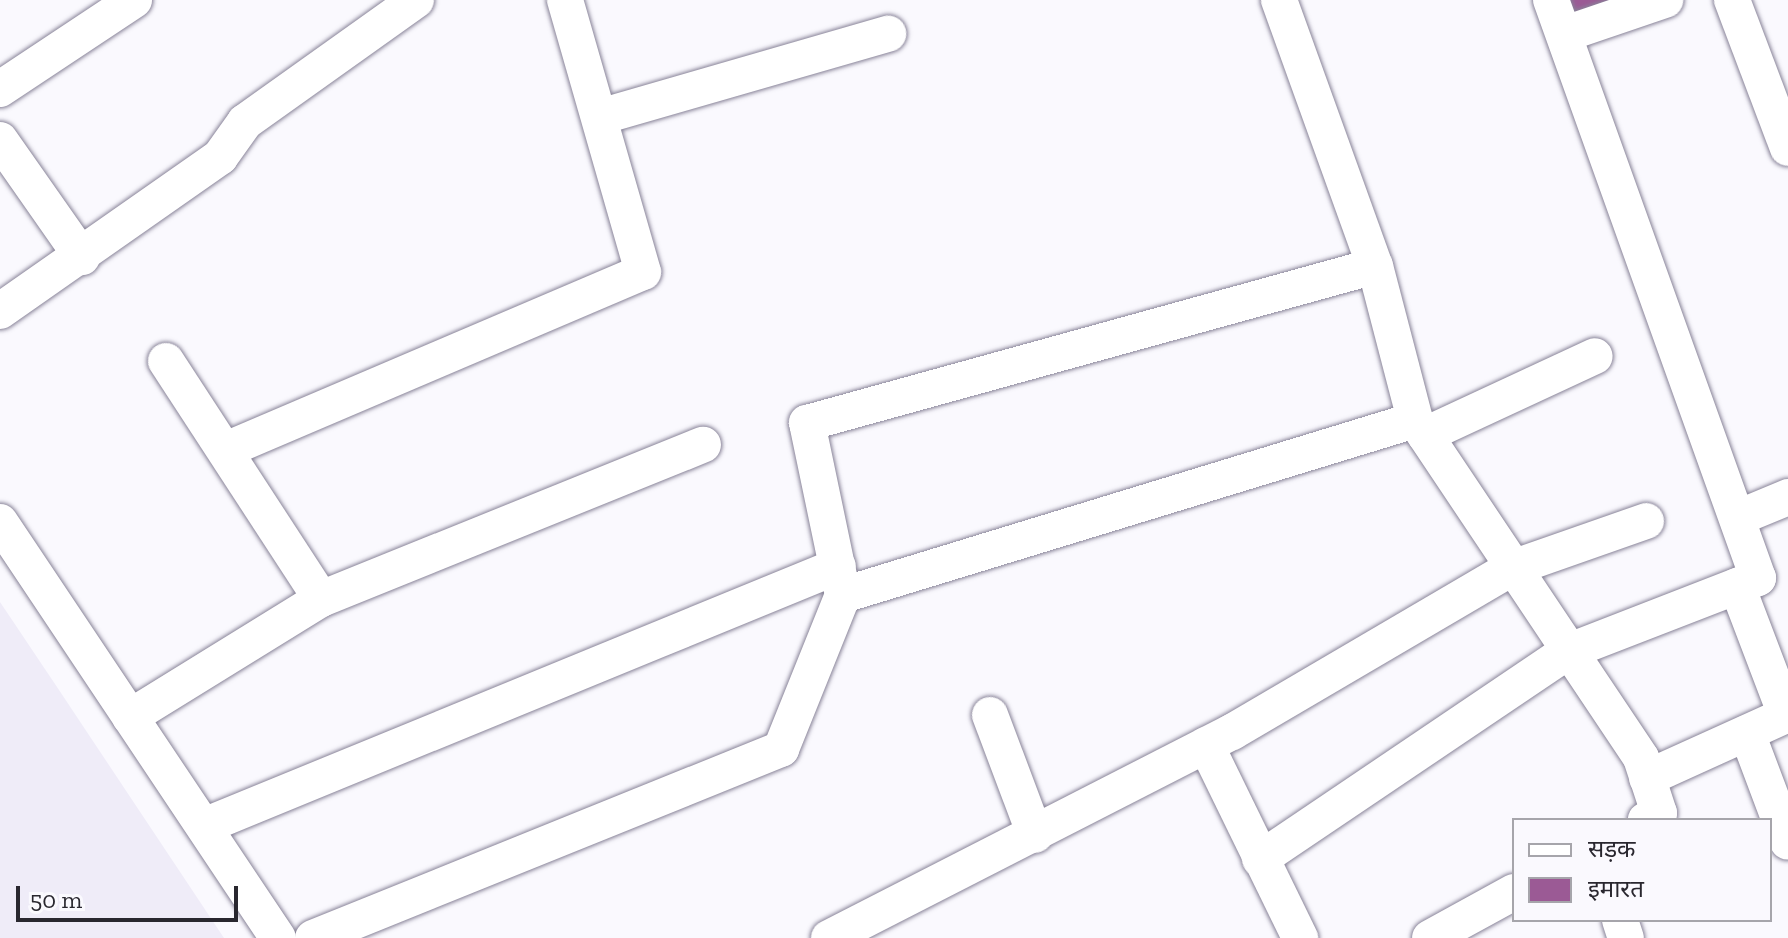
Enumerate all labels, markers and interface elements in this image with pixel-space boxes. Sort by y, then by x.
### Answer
legend [1512,818,1772,922]
text: सड़क [1588,834,1636,863]
scale bar [20,870,242,920]
text: इमारत [1588,874,1644,903]
text: 50 m [30,885,82,914]

